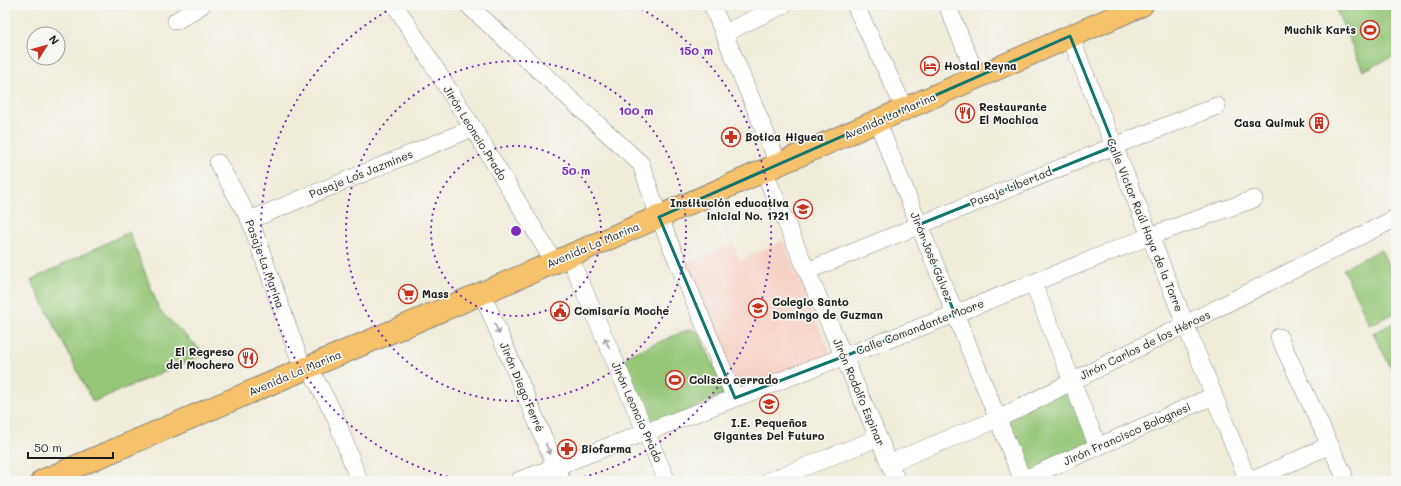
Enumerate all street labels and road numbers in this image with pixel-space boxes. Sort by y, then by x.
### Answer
street label: Jirón Leoncio Prado [440,83,511,183]
street label: Avenida La Marina [841,88,938,143]
street label: Calle Víctor Raúl Haya de la Torre [1104,136,1187,314]
street label: Pasaje Los Jazmines [307,146,415,201]
street label: Pasaje Libertad [968,163,1054,210]
street label: Jirón José Gálvez [908,210,957,304]
street label: Pasaje La Marina [242,217,289,310]
street label: Avenida La Marina [544,218,642,271]
street label: Calle Comandante Moore [854,295,986,358]
street label: Jirón Carlos de los Héroes [1077,306,1213,383]
street label: Jirón Rodolfo Espinar [830,336,889,448]
street label: Jirón Diego Ferré [497,340,548,434]
street label: Avenida La Marina [246,346,344,399]
street label: Jirón Leoncio Prado [608,359,667,465]
street label: Jirón Francisco Bolognesi [1061,399,1193,468]

